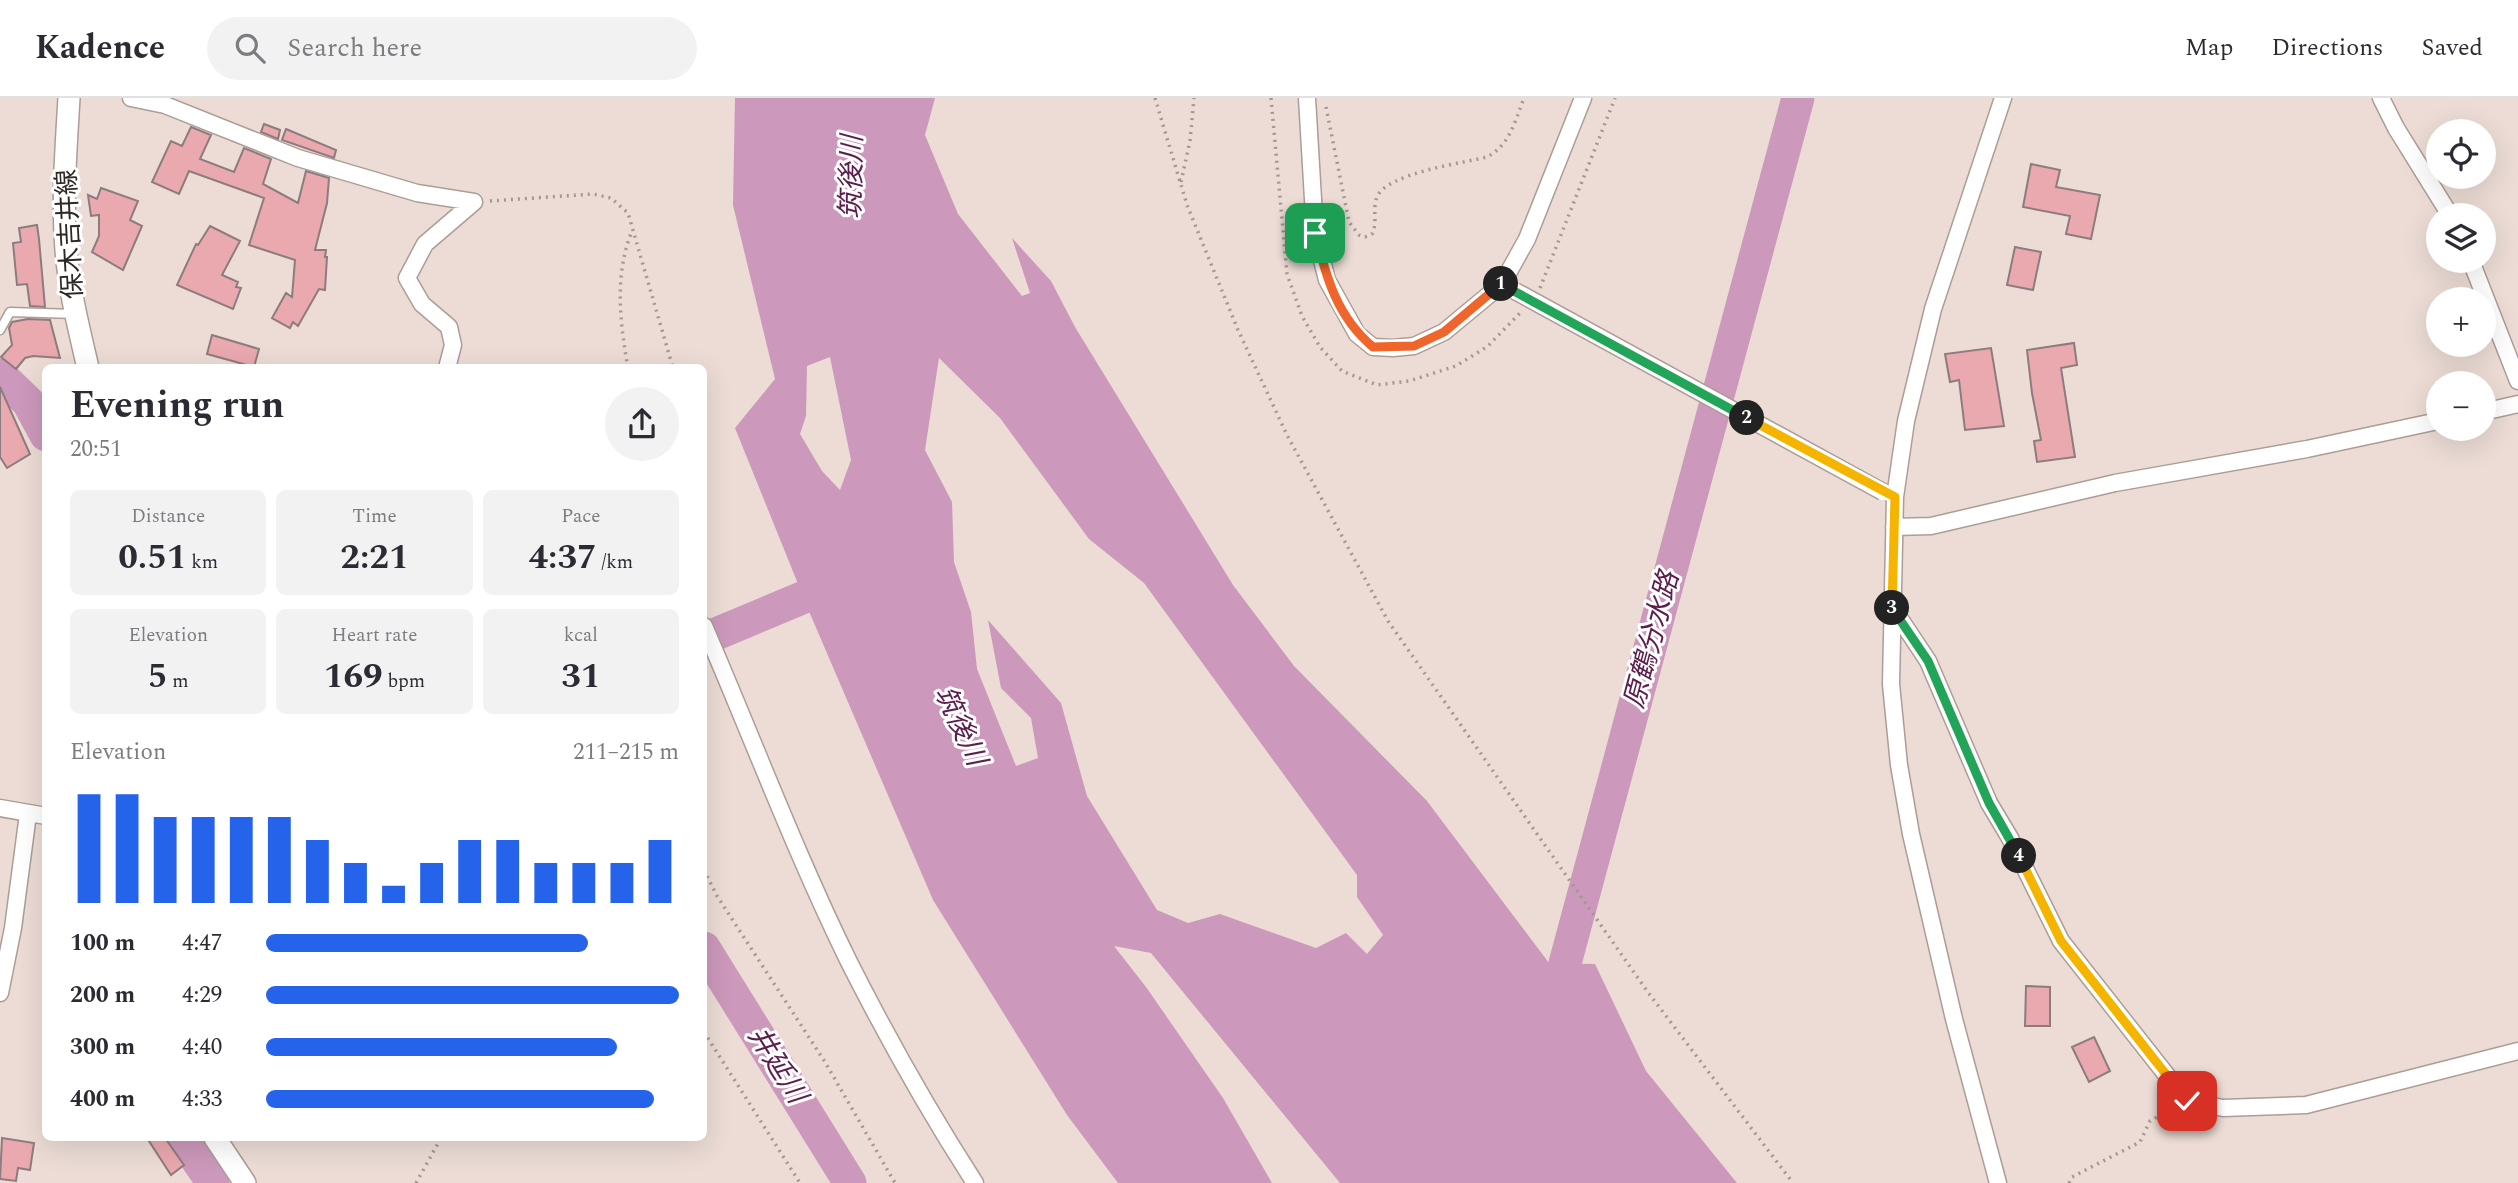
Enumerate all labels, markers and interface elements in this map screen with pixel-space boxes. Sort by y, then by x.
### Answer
search box [207,17,697,80]
text: Kadence [35,23,165,73]
text: Search here [287,28,422,68]
icon: search [231,29,269,67]
text: Map [2185,30,2233,66]
text: Directions [2271,30,2383,66]
text: Saved [2421,30,2483,66]
map controls [2426,119,2496,441]
button: locate [2426,119,2496,189]
water label: 筑後川 [830,132,874,219]
street label: 保木吉井線 [47,168,93,300]
pin [1285,203,1345,263]
button: layers [2426,203,2496,273]
icon: arrive [1296,214,1334,252]
pin: 1 [1484,266,1518,302]
text: 1 [1495,269,1506,298]
button: + [2426,287,2496,357]
button: − [2426,371,2496,441]
text: Evening run [70,377,284,435]
button: share [605,387,679,461]
pin: 2 [1730,400,1764,436]
text: 2 [1741,403,1752,432]
text: 20:51 [70,432,122,467]
text: Distance [131,502,205,531]
text: Time [352,502,397,531]
text: Pace [561,502,600,531]
text: 0.51 [118,531,186,584]
text: 2:21 [340,531,409,584]
text: 4:37 [528,531,597,584]
text: km [186,548,218,577]
text: /km [597,548,633,577]
water label: 原鶴分水路 [1613,565,1691,713]
pin: 3 [1874,590,1910,626]
text: 3 [1886,593,1897,622]
text: Elevation [128,621,208,650]
text: Heart rate [332,621,417,650]
text: kcal [564,621,598,650]
text: 5 [148,650,167,703]
text: 169 [324,650,383,703]
text: 31 [561,650,600,703]
text: m [167,667,189,696]
text: bpm [383,667,425,696]
water label: 筑後川 [923,679,999,776]
text: Elevation [70,735,166,770]
text: 211–215 m [573,735,679,770]
pin: 4 [2002,838,2036,874]
text: 4 [2013,841,2024,870]
text: 100 m [70,926,135,961]
text: 4:47 [182,926,222,961]
text: 200 m [70,978,135,1013]
text: 4:29 [182,978,222,1013]
water label: 井延川 [737,1018,819,1115]
text: 300 m [70,1030,135,1065]
text: 4:40 [182,1030,222,1065]
pin [2157,1071,2217,1131]
text: 400 m [70,1082,135,1117]
text: 4:33 [182,1082,222,1117]
icon: check [2168,1082,2206,1120]

